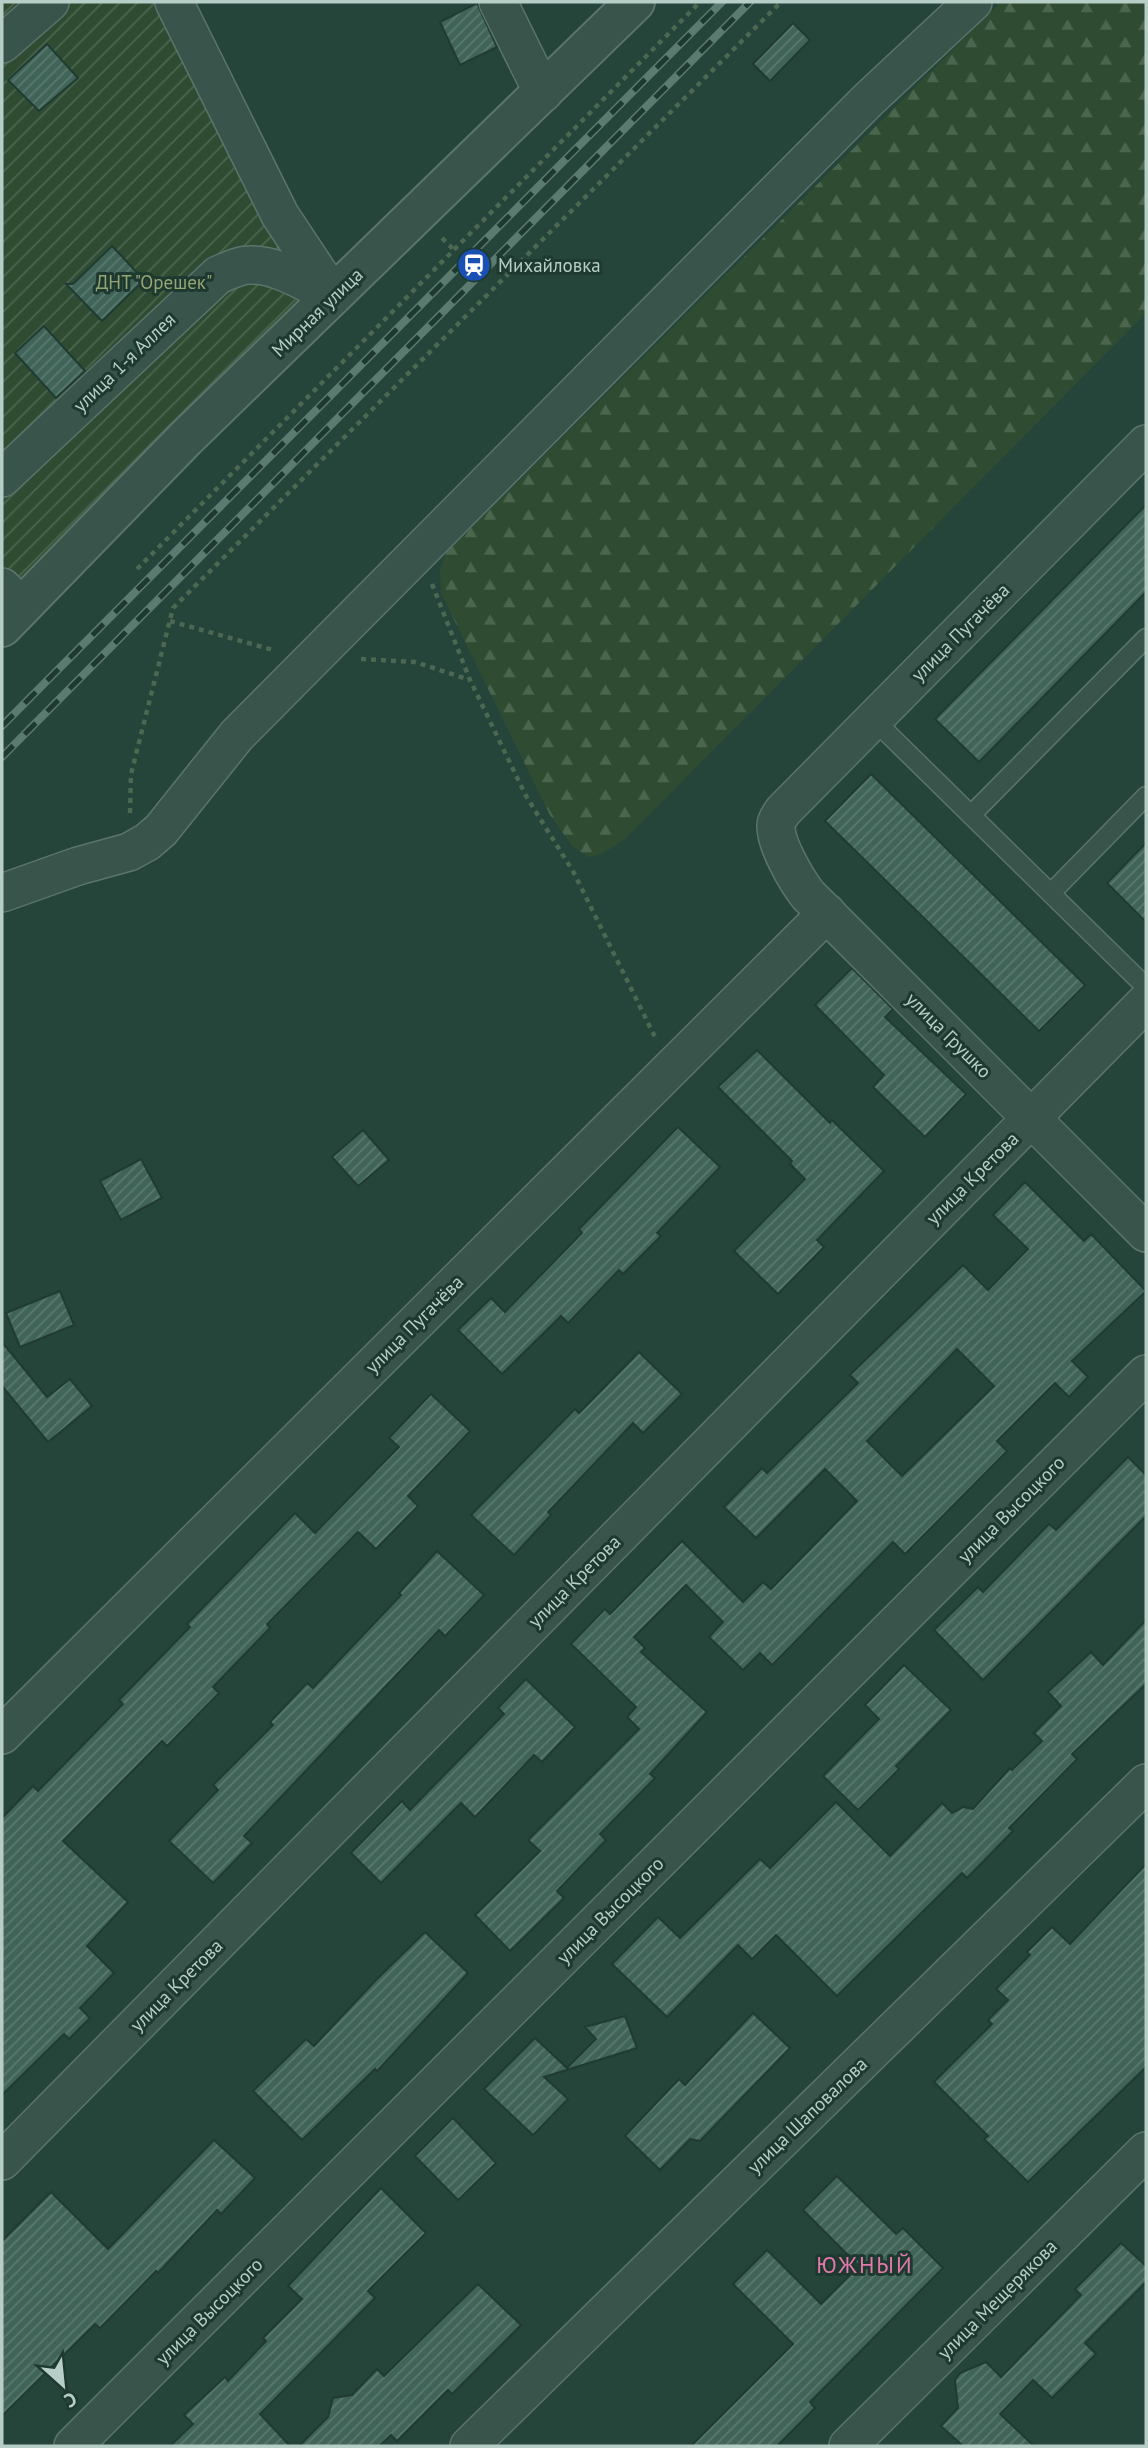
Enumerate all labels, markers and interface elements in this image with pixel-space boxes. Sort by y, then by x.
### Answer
station icon: Михайловка [455,246,493,284]
place label: Михайловка [498,253,601,277]
street label: Мирная улица [266,262,368,362]
park label: ДНТ "Орешек" [96,270,212,294]
street label: улица 1-я Аллея [68,307,180,417]
street label: улица Пугачёва [906,578,1014,686]
street label: улица Грушко [901,987,997,1083]
street label: улица Кретова [921,1127,1023,1229]
street label: улица Пугачёва [360,1270,468,1378]
street label: улица Высоцкого [952,1450,1070,1568]
street label: улица Кретова [523,1530,625,1632]
street label: улица Высоцкого [551,1851,669,1969]
street label: улица Кретова [125,1934,227,2036]
street label: улица Шаповалова [742,2052,872,2178]
street label: улица Мещерякова [932,2234,1062,2364]
district label: ЮЖНЫЙ [816,2250,914,2279]
street label: улица Высоцкого [150,2252,268,2370]
north arrow [28,2350,98,2420]
text: С [60,2387,81,2413]

